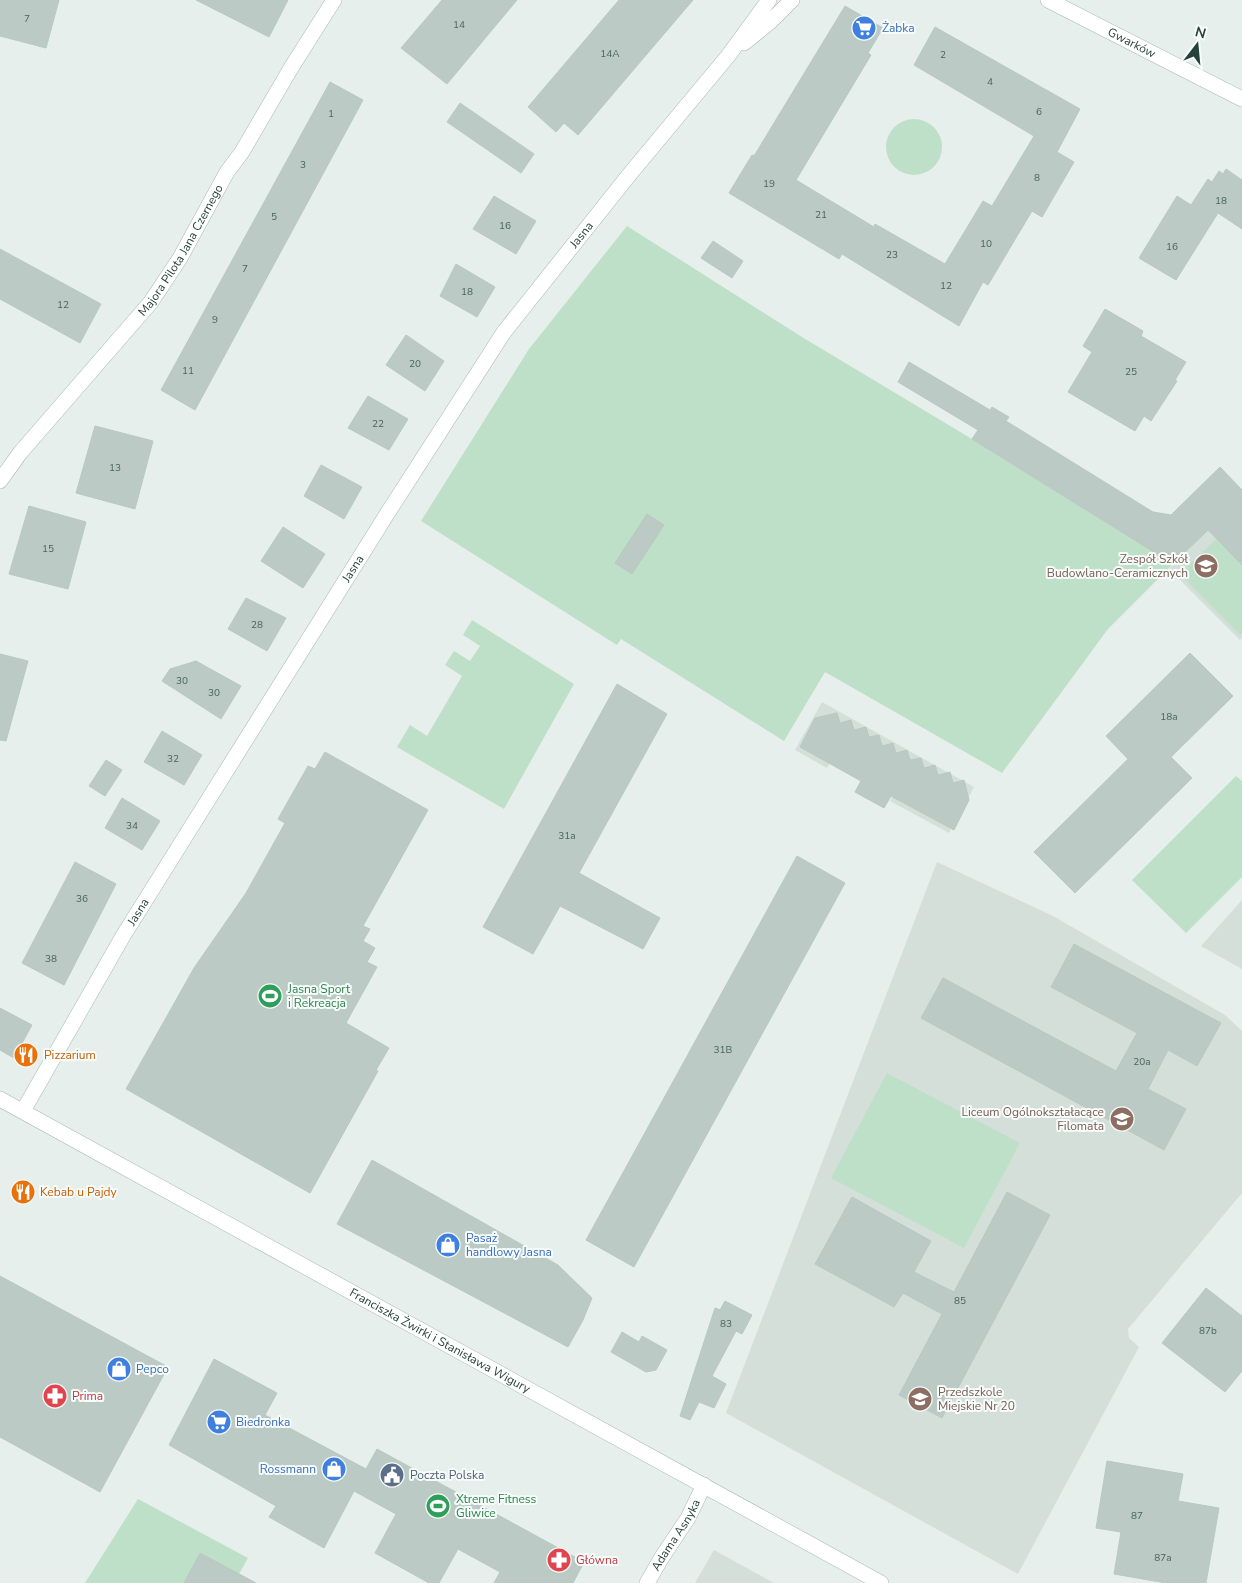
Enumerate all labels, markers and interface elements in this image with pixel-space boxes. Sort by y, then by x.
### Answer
house number: 7 [24,12,30,26]
supermarket icon: Żabka [851,15,877,41]
house number: 14 [453,18,465,32]
place label: Żabka [882,20,915,36]
north arrow [1172,20,1222,70]
text: N [1193,22,1208,44]
street label: Gwarków [1105,24,1158,62]
house number: 14A [600,47,620,61]
house number: 2 [940,48,946,62]
house number: 4 [987,75,993,89]
house number: 6 [1036,105,1042,119]
house number: 1 [328,107,334,121]
house number: 3 [300,158,306,172]
house number: 8 [1034,171,1040,185]
house number: 19 [763,177,775,191]
street label: Majora Pilota Jana Czernego [134,181,227,319]
house number: 18 [1215,194,1227,208]
house number: 21 [815,208,827,222]
house number: 5 [271,210,277,224]
street label: Jasna [565,218,597,252]
house number: 16 [499,219,511,233]
house number: 10 [980,237,992,251]
house number: 16 [1166,240,1178,254]
house number: 23 [886,248,898,262]
house number: 7 [242,262,248,276]
house number: 12 [940,279,952,293]
house number: 18 [461,285,473,299]
house number: 12 [57,298,69,312]
house number: 9 [212,313,218,327]
house number: 20 [409,357,421,371]
house number: 11 [182,364,194,378]
house number: 25 [1125,365,1137,379]
house number: 22 [372,417,384,431]
house number: 13 [109,461,121,475]
house number: 15 [42,542,54,556]
place label: Zespół Szkół Budowlano-Ceramicznych [1047,551,1188,581]
street label: Jasna [338,552,367,586]
school or university icon: Zespół Szkół Budowlano-Ceramicznych [1193,553,1219,579]
house number: 28 [251,618,263,632]
house number: 30 [176,674,188,688]
house number: 30 [208,686,220,700]
house number: 18a [1160,710,1178,724]
house number: 32 [167,752,179,766]
house number: 34 [126,819,138,833]
house number: 31a [558,829,576,843]
house number: 36 [76,892,88,906]
street label: Jasna [123,895,153,929]
house number: 38 [45,952,57,966]
place label: Jasna Sport i Rekreacja [287,981,351,1011]
sports icon: Jasna Sport i Rekreacja [257,983,283,1009]
restaurant icon: Pizzarium [13,1042,39,1068]
house number: 31B [714,1043,733,1057]
place label: Pizzarium [44,1047,96,1063]
house number: 20a [1133,1055,1151,1069]
place label: Liceum Ogólnokształacące Filomata [962,1104,1104,1134]
school or university icon: Liceum Ogólnokształacące Filomata [1109,1106,1135,1132]
restaurant icon: Kebab u Pajdy [10,1179,36,1205]
place label: Kebab u Pajdy [40,1184,117,1200]
place label: Pasaż handlowy Jasna [466,1230,552,1260]
shop icon: Pasaż handlowy Jasna [435,1232,461,1258]
street label: Franciszka Żwirki i Stanisława Wigury [347,1285,534,1397]
house number: 85 [954,1294,966,1308]
house number: 83 [720,1317,732,1331]
house number: 87b [1199,1324,1217,1338]
shop icon: Pepco [106,1356,132,1382]
place label: Pepco [136,1361,169,1377]
pharmacy icon: Prima [42,1383,68,1409]
place label: Przedszkole Miejskie Nr 20 [938,1384,1015,1414]
school or university icon: Przedszkole Miejskie Nr 20 [907,1386,933,1412]
place label: Prima [72,1388,103,1404]
supermarket icon: Biedronka [206,1409,232,1435]
place label: Biedronka [236,1414,290,1430]
shop icon: Rossmann [321,1456,347,1482]
place label: Rossmann [260,1461,316,1477]
public building icon: Poczta Polska [379,1462,405,1488]
place label: Poczta Polska [410,1467,484,1483]
place label: Xtreme Fitness Gliwice [456,1491,537,1521]
sports icon: Xtreme Fitness Gliwice [425,1493,451,1519]
street label: Adama Asnyka [648,1497,704,1574]
house number: 87 [1131,1509,1143,1523]
pharmacy icon: Główna [546,1547,572,1573]
house number: 87a [1154,1551,1172,1565]
place label: Główna [576,1552,618,1568]

